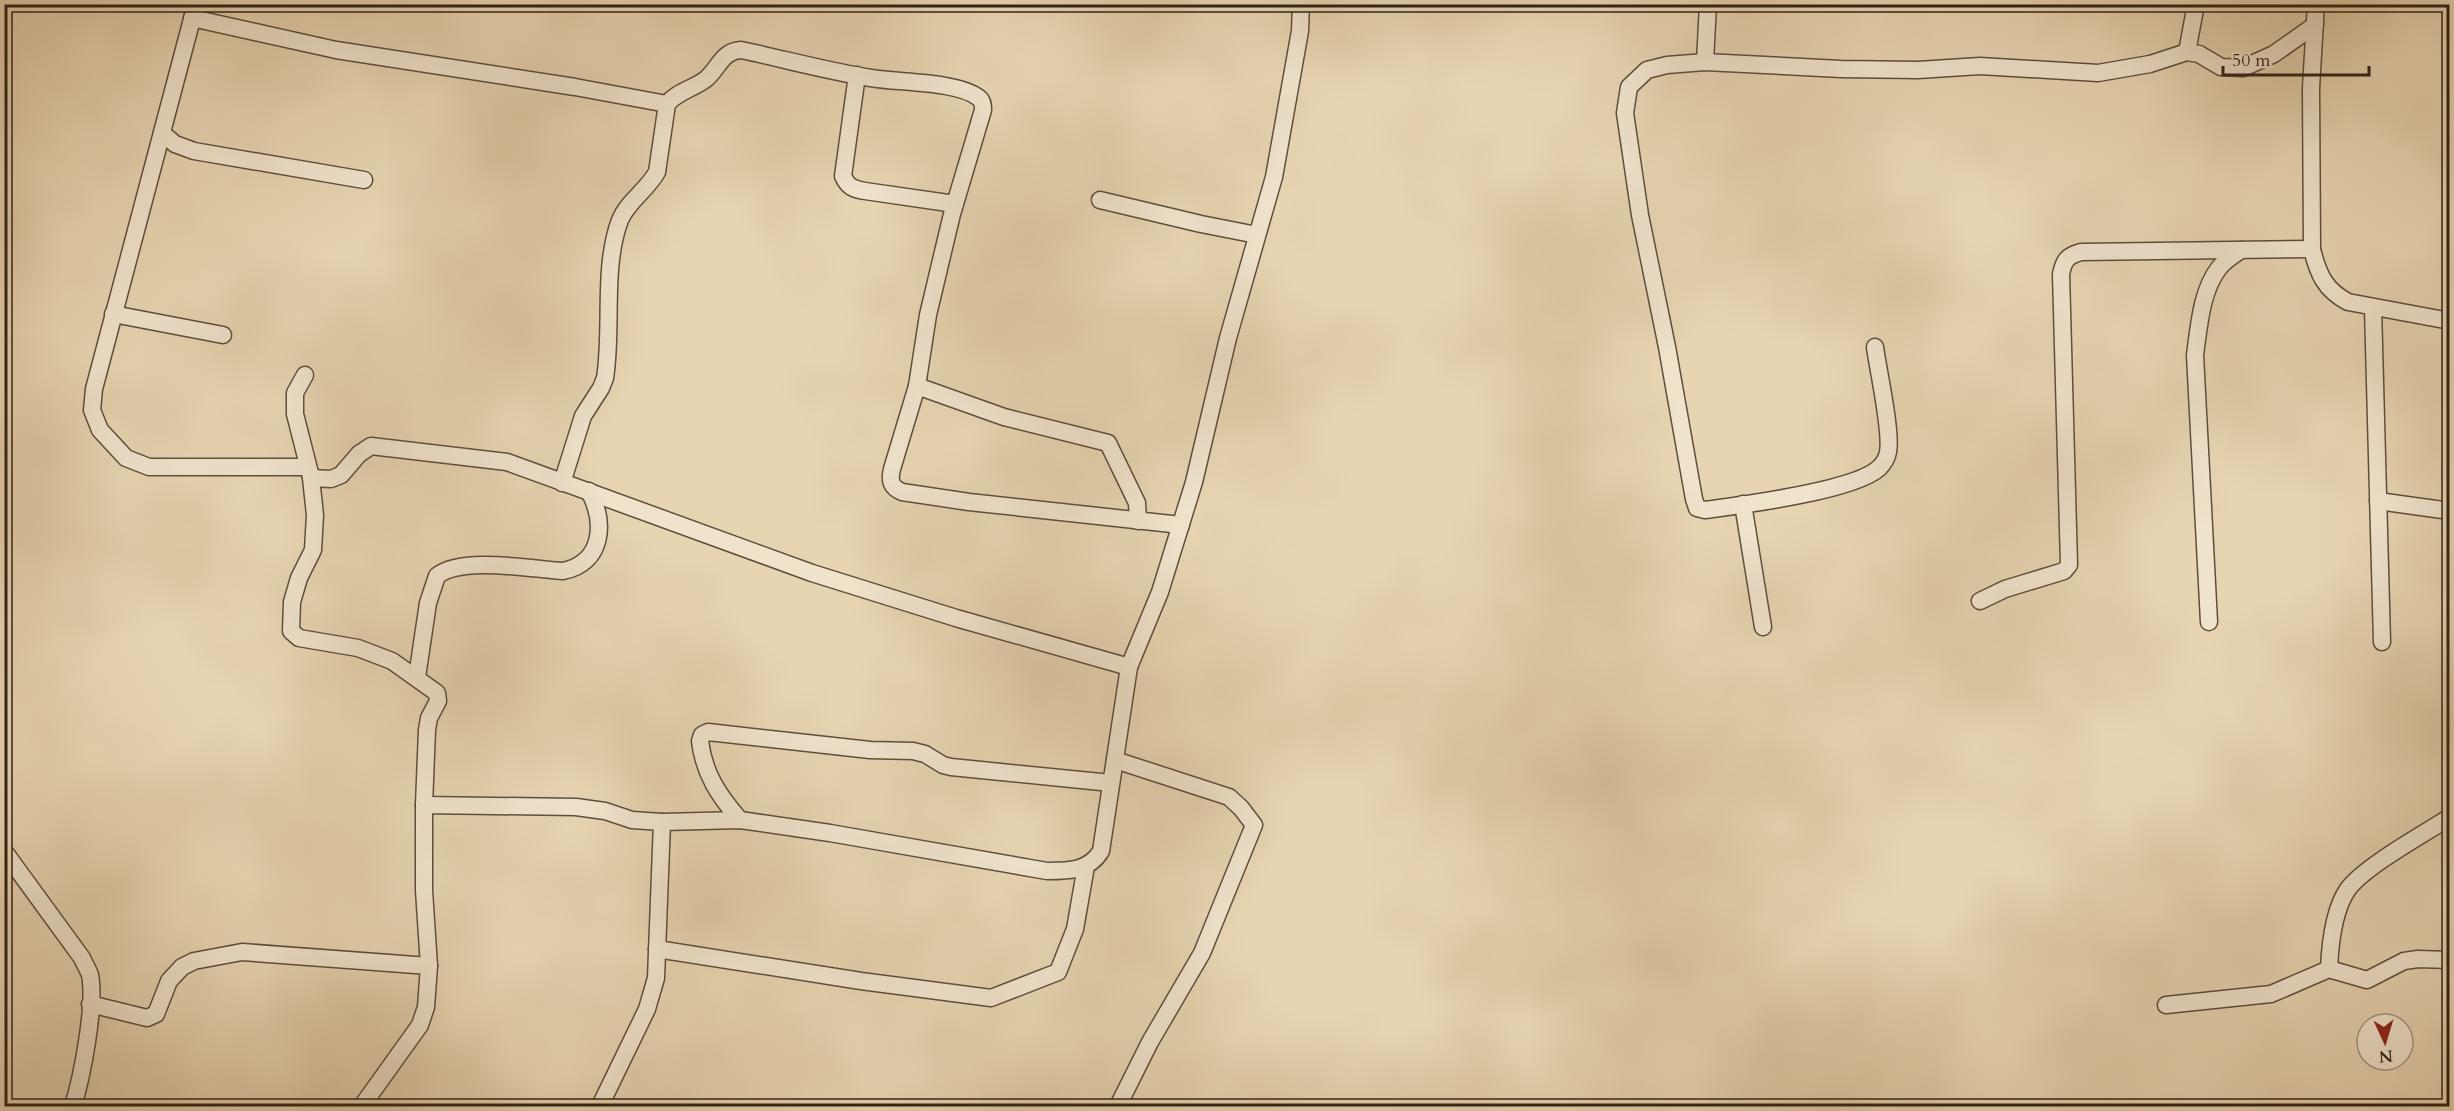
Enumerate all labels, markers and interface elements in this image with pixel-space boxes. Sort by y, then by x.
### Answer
scale bar [2223,39,2368,77]
text: 50 m [2232,48,2271,73]
north arrow [2355,1012,2415,1072]
text: N [2378,1045,2394,1067]

